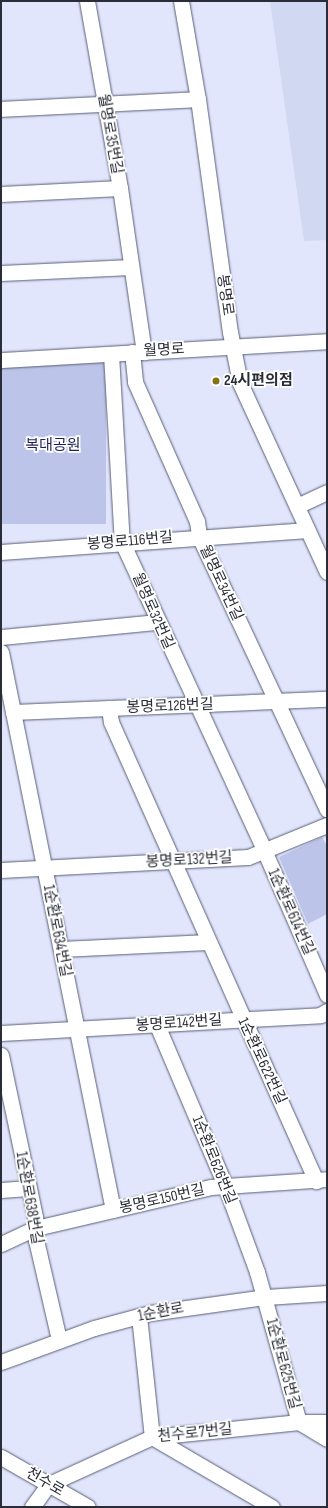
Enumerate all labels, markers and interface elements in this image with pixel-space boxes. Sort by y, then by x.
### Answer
street label: 월명로35번길 [94,92,126,176]
street label: 봉명로 [213,273,237,317]
street label: 월명로 [143,340,185,360]
place label: 24시편의점 [224,372,293,390]
marker: 24시편의점 [211,376,221,386]
park label: 복대공원 [25,437,81,455]
street label: 봉명로116번길 [86,528,174,554]
street label: 월명로34번길 [196,542,246,624]
street label: 월명로32번길 [128,570,178,652]
street label: 봉명로126번길 [126,695,214,717]
street label: 봉명로132번길 [145,849,233,871]
street label: 1순환로614번길 [264,866,318,958]
street label: 1순환로634번길 [39,883,75,979]
street label: 봉명로142번길 [135,1011,223,1035]
street label: 1순환로622번길 [234,1015,290,1107]
street label: 1순환로626번길 [188,1113,240,1207]
street label: 1순환로638번길 [12,1150,46,1246]
street label: 봉명로150번길 [118,1180,206,1218]
street label: 1순환로 [136,1299,186,1325]
street label: 1순환로625번길 [262,1317,304,1411]
street label: 천수로7번길 [157,1420,233,1446]
street label: 천수로 [23,1464,67,1500]

